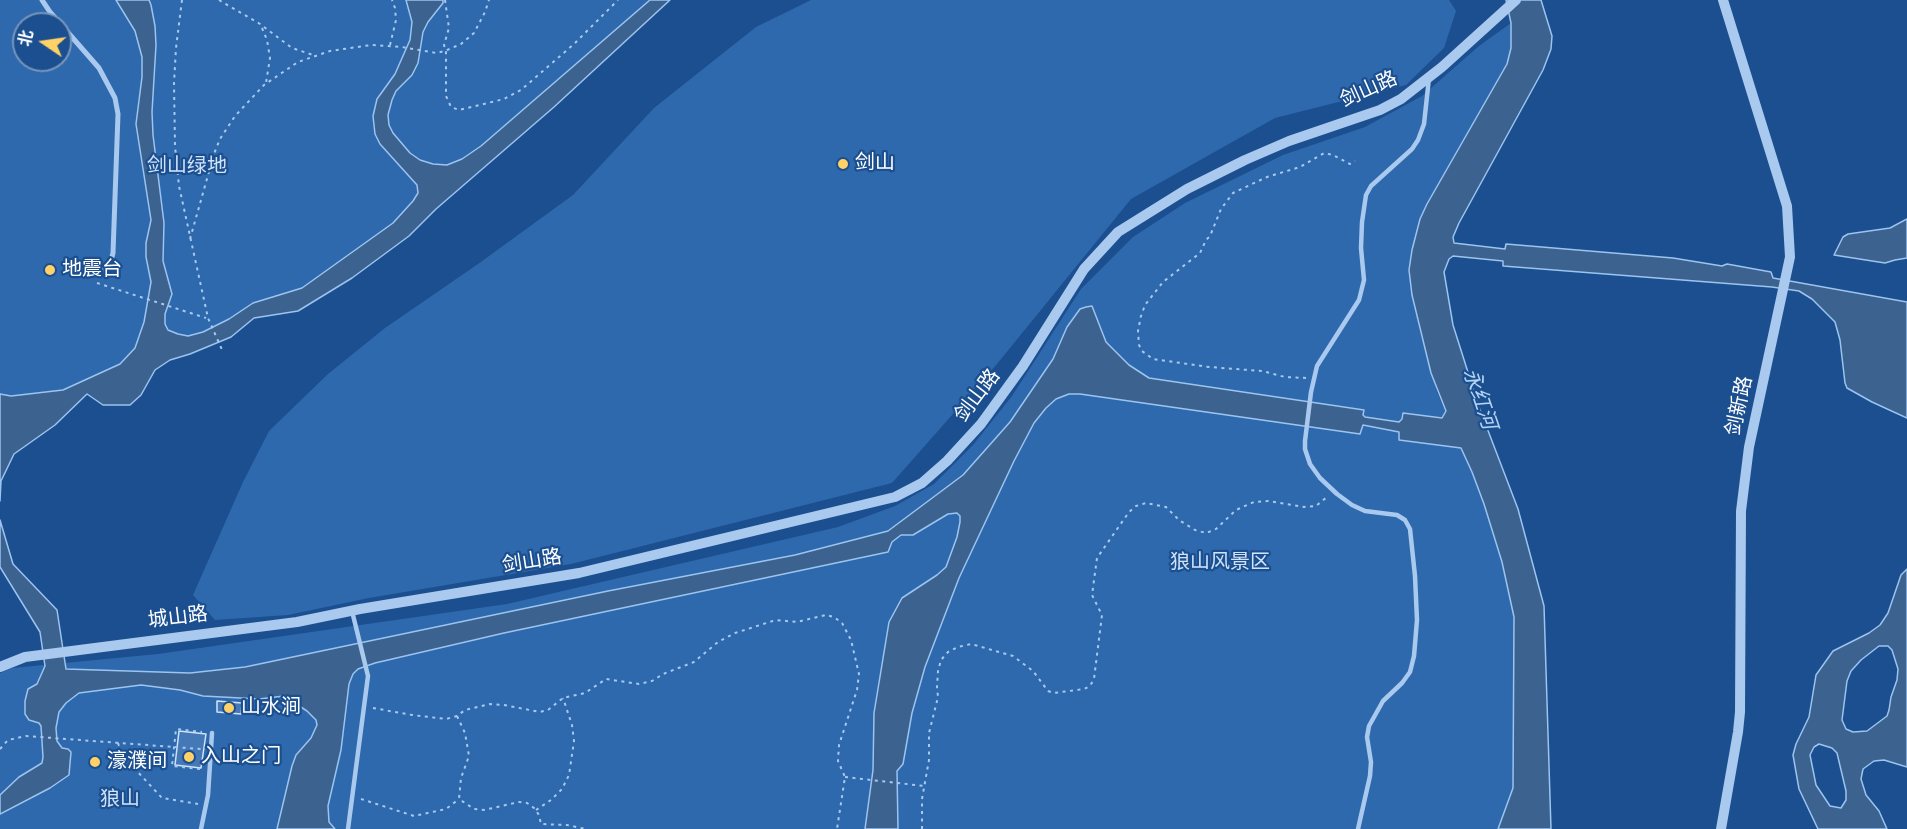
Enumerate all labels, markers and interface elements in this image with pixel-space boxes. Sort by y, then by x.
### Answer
north arrow [12,12,72,72]
text: 北 [15,28,37,48]
street label: 剑山路 [1337,67,1401,113]
place label: 剑山 [855,152,895,176]
park label: 剑山绿地 [147,155,227,179]
marker: 剑山 [836,157,850,171]
place label: 地震台 [62,258,122,282]
marker: 地震台 [43,263,57,277]
street label: 剑山路 [950,365,1006,427]
water label: 永红河 [1457,365,1501,433]
street label: 剑新路 [1722,374,1758,438]
street label: 剑山路 [500,545,564,579]
park label: 狼山风景区 [1170,551,1270,575]
street label: 城山路 [147,602,209,634]
place label: 山水涧 [241,696,301,720]
marker: 山水涧 [222,701,236,715]
place label: 入山之门 [201,745,281,769]
place label: 濠濮间 [107,750,167,774]
marker: 入山之门 [182,750,196,764]
marker: 濠濮间 [88,755,102,769]
park label: 狼山 [100,788,140,812]

